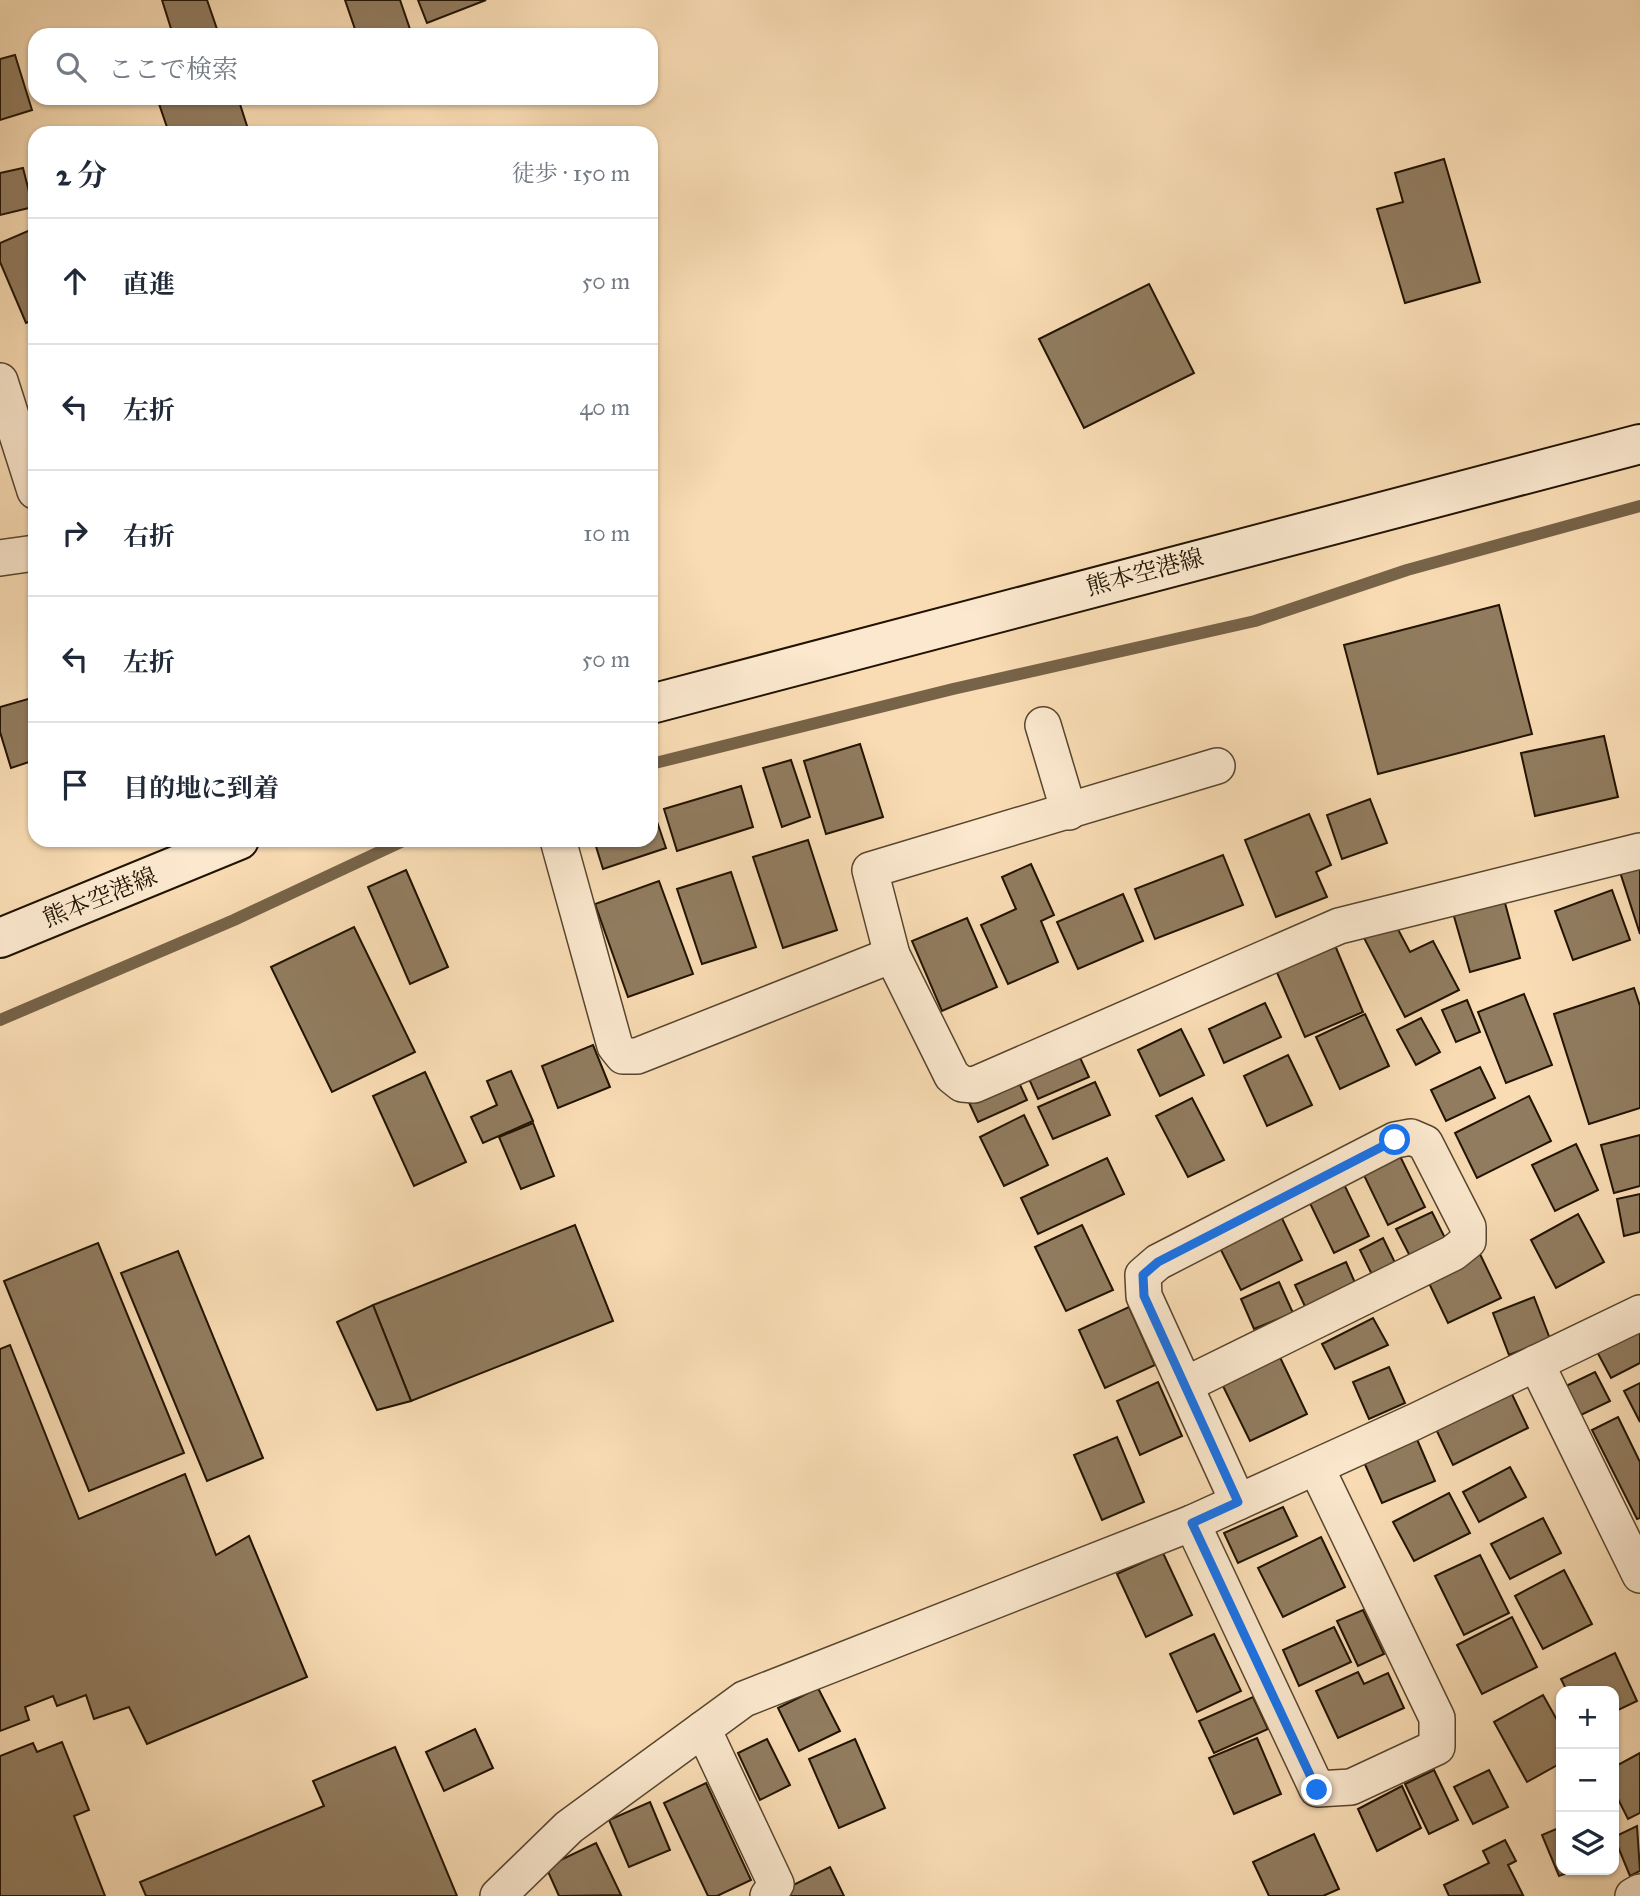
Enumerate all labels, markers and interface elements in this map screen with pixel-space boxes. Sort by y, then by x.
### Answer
search box [28,28,658,105]
icon: search [52,48,90,86]
text: ここで検索 [108,53,238,85]
text: 2 分 [56,157,107,193]
text: 徒歩 · 150 m [512,159,630,187]
icon: ahead [56,262,94,300]
text: 50 m [582,267,630,295]
text: 直進 [123,268,175,300]
icon: left [56,388,94,426]
text: 40 m [580,393,630,421]
text: 左折 [123,394,175,426]
icon: right [56,514,94,552]
text: 10 m [583,519,630,547]
text: 右折 [123,520,175,552]
street label: 熊本空港線 [1083,542,1207,602]
icon: left [56,640,94,678]
text: 50 m [582,645,630,673]
text: 左折 [123,646,175,678]
icon: arrive [56,766,94,804]
text: 目的地に到着 [123,772,279,804]
street label: 熊本空港線 [39,861,161,933]
route start [1379,1124,1410,1155]
map controls [1556,1686,1619,1875]
button: + [1556,1686,1619,1749]
button: − [1556,1749,1619,1812]
route end [1301,1774,1332,1805]
button: layers [1556,1812,1619,1875]

